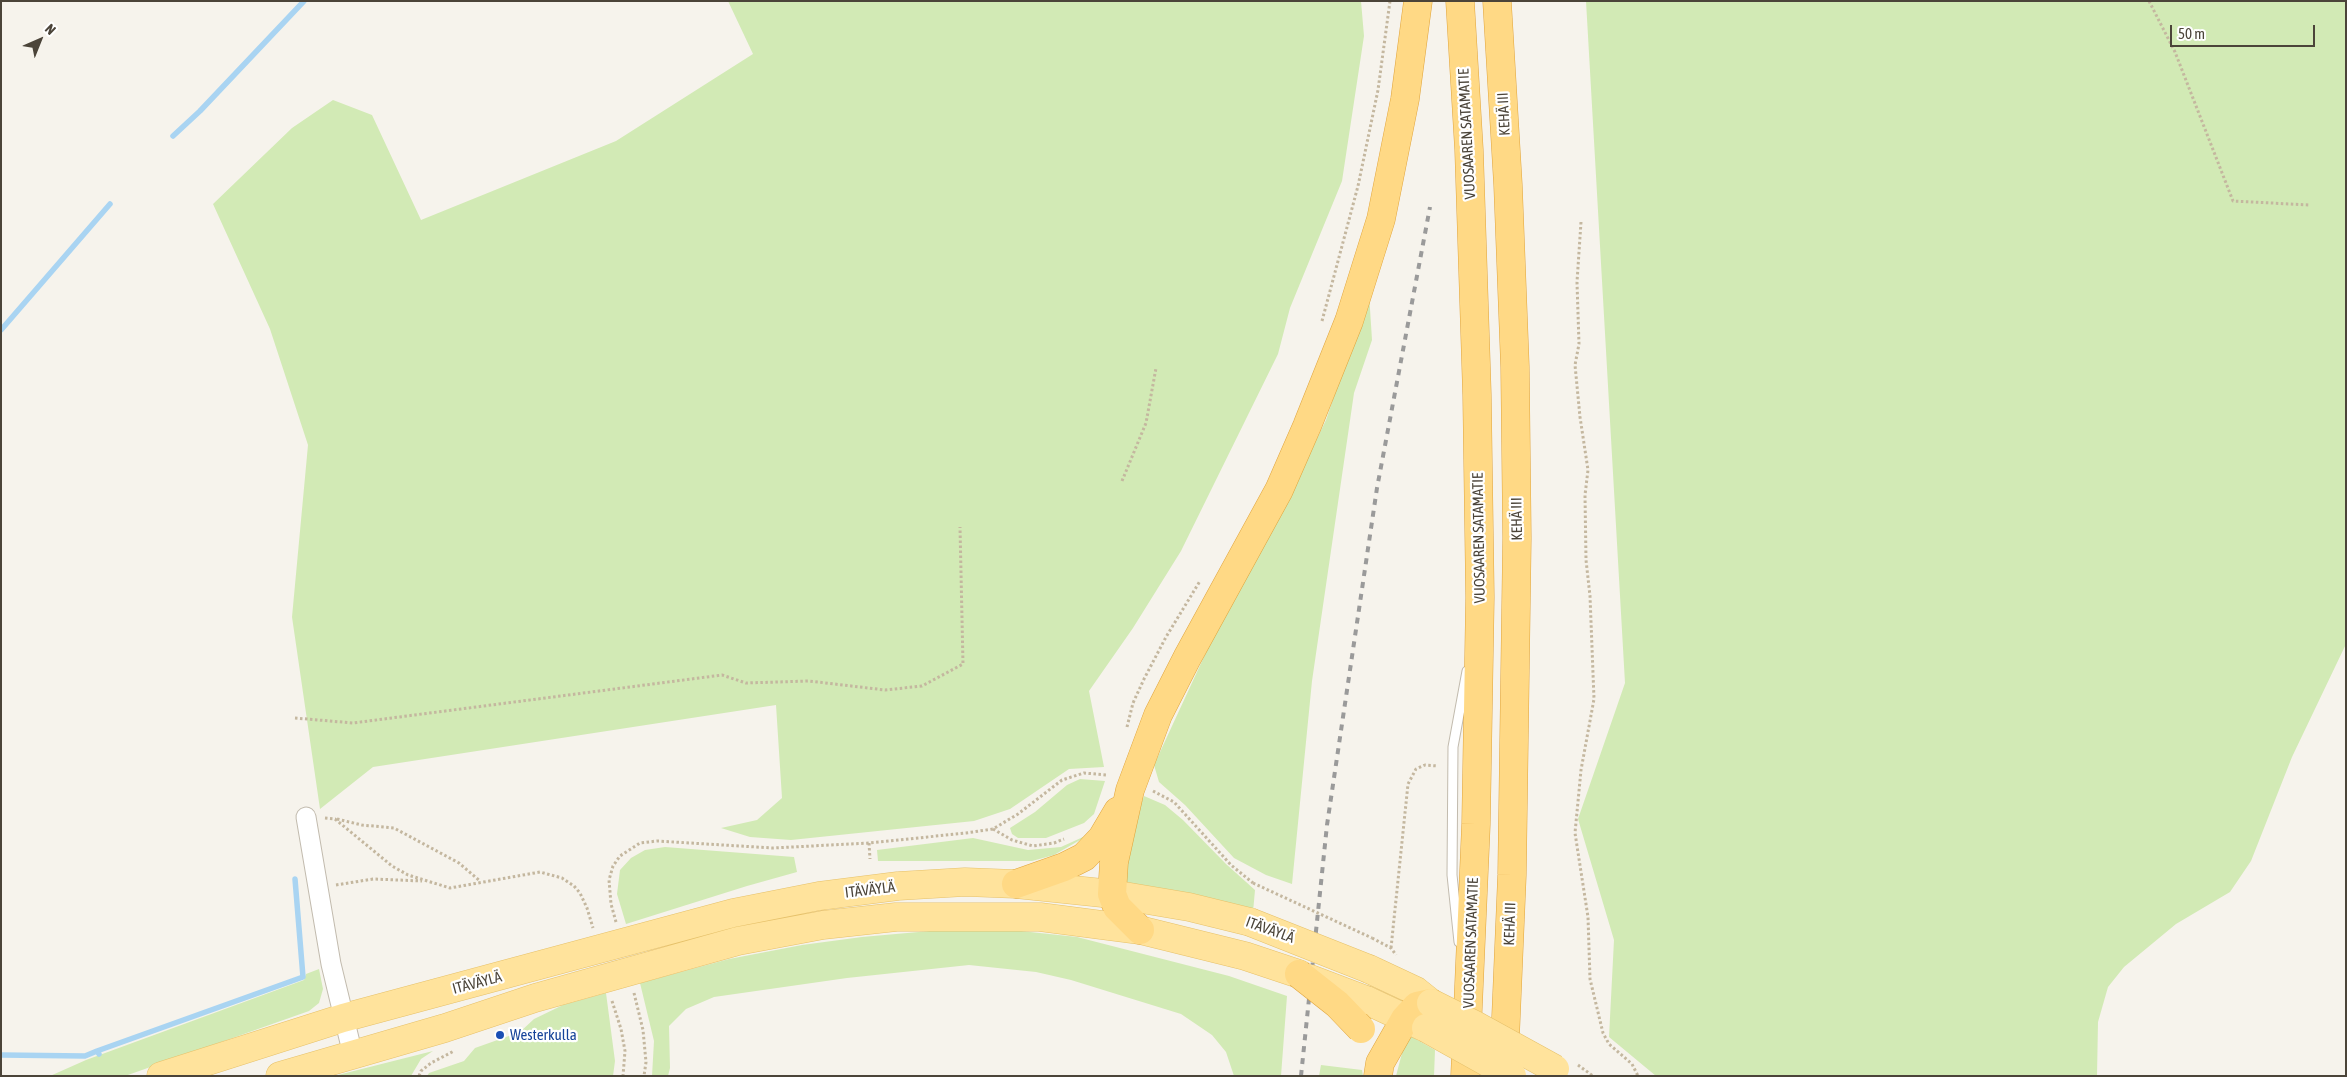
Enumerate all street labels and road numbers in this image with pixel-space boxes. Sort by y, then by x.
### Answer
street label: VUOSAAREN SATAMATIE [1455,68,1479,200]
street label: KEHÄ III [1494,92,1514,136]
street label: VUOSAAREN SATAMATIE [1469,472,1489,604]
street label: KEHÄ III [1508,497,1526,541]
street label: VUOSAAREN SATAMATIE [1460,877,1482,1009]
street label: ITÄVÄYLÄ [844,878,896,902]
street label: KEHÄ III [1500,902,1520,946]
street label: ITÄVÄYLÄ [1243,913,1297,947]
street label: ITÄVÄYLÄ [450,968,504,998]

